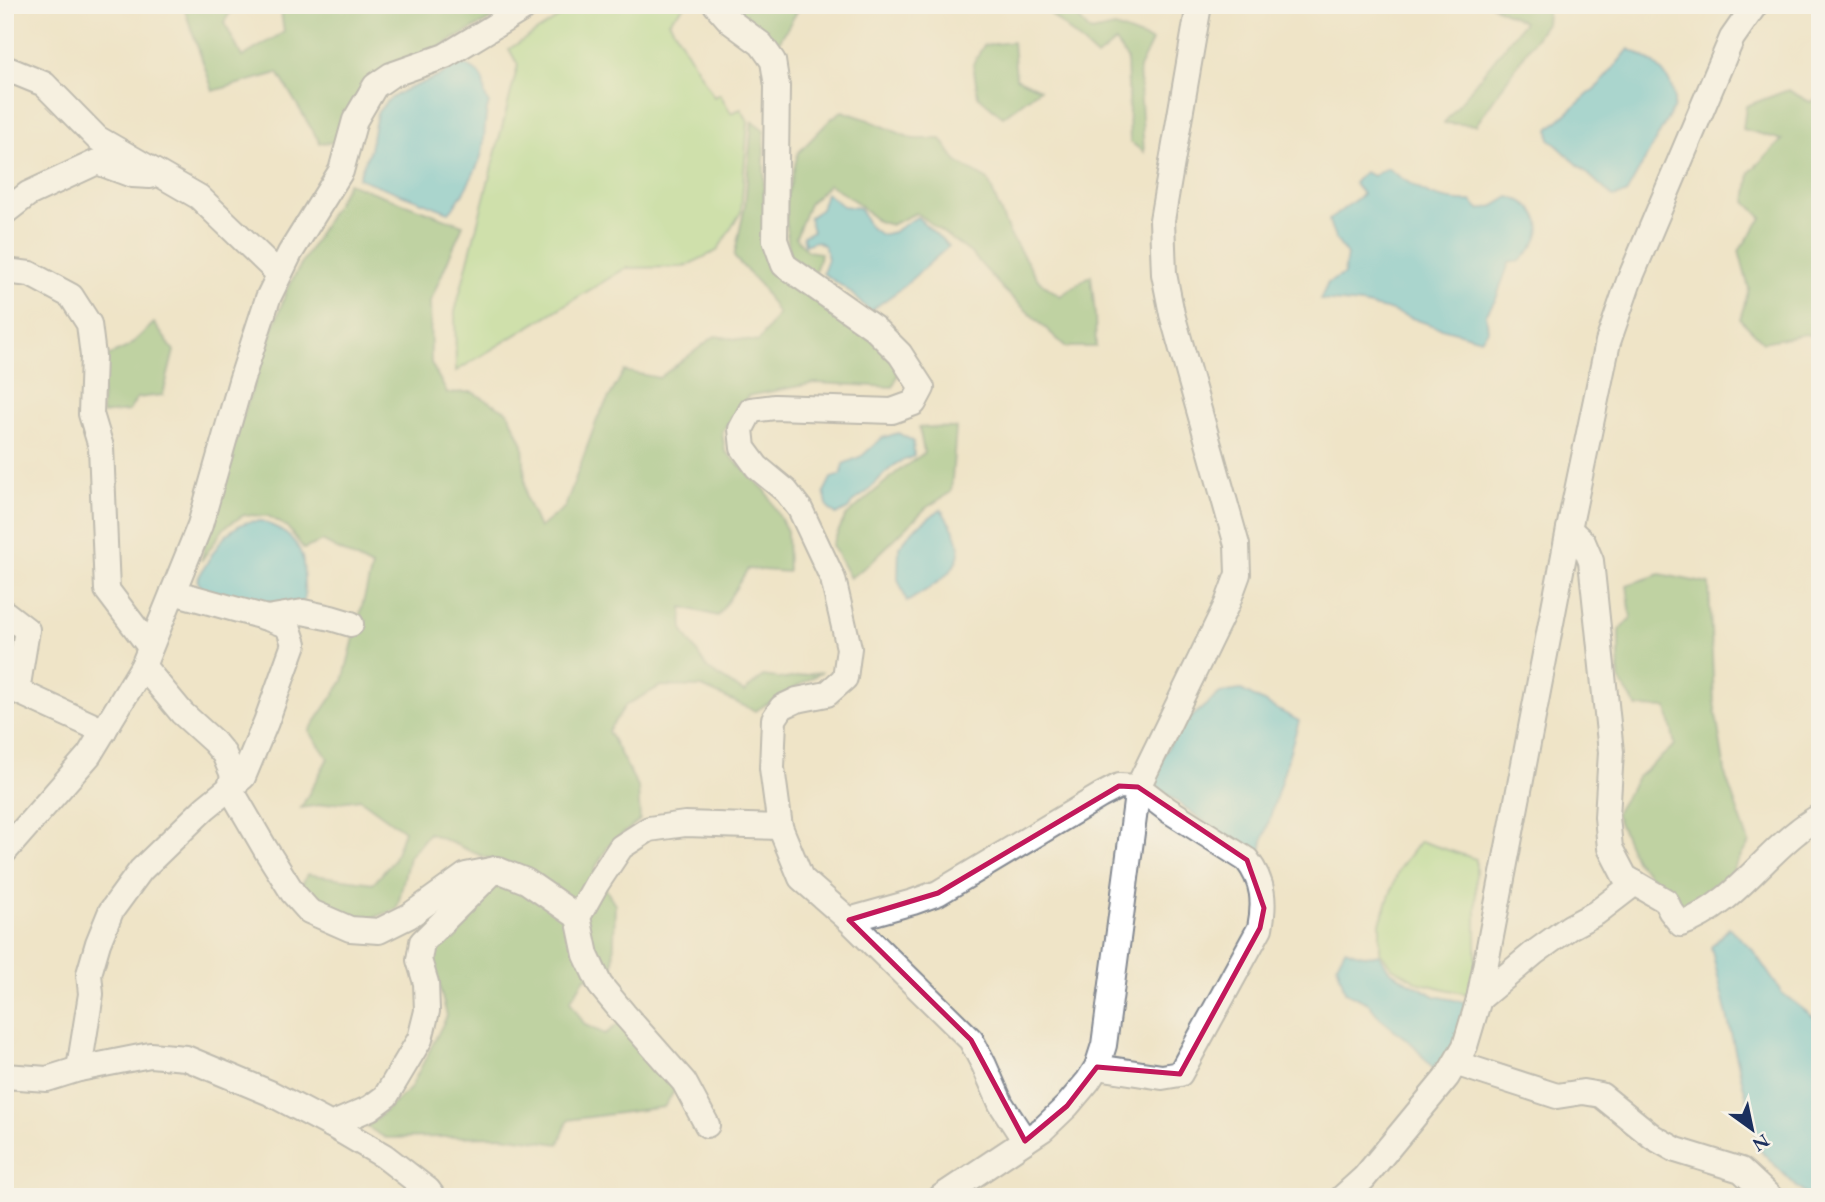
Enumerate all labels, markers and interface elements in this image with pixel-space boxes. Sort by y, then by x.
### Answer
north arrow [1716,1094,1786,1164]
text: N [1747,1128,1774,1158]

